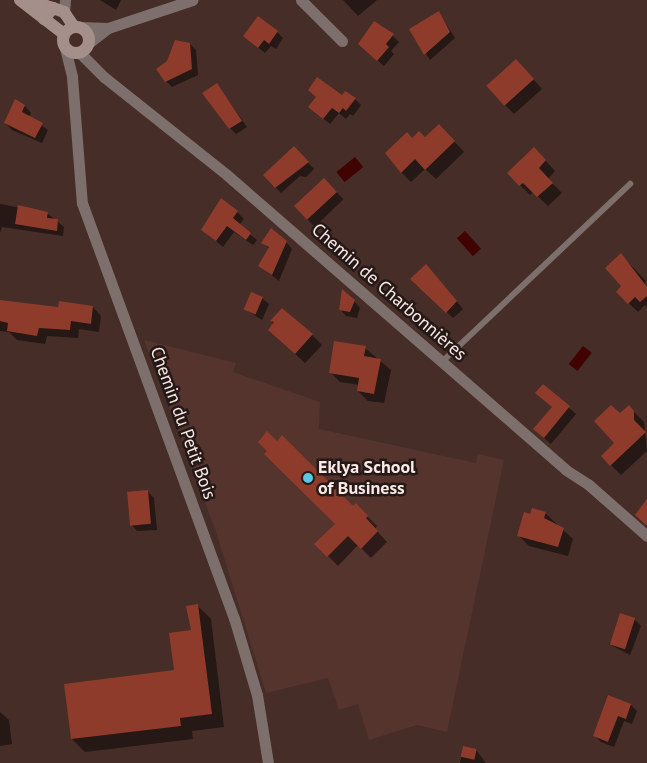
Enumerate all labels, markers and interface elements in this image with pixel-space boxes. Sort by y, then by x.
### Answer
street label: Chemin de Charbonnières [307,219,471,365]
street label: Chemin du Petit Bois [145,344,221,502]
place label: Eklya School of Business [318,457,415,499]
marker: Eklya School of Business [302,472,314,484]

